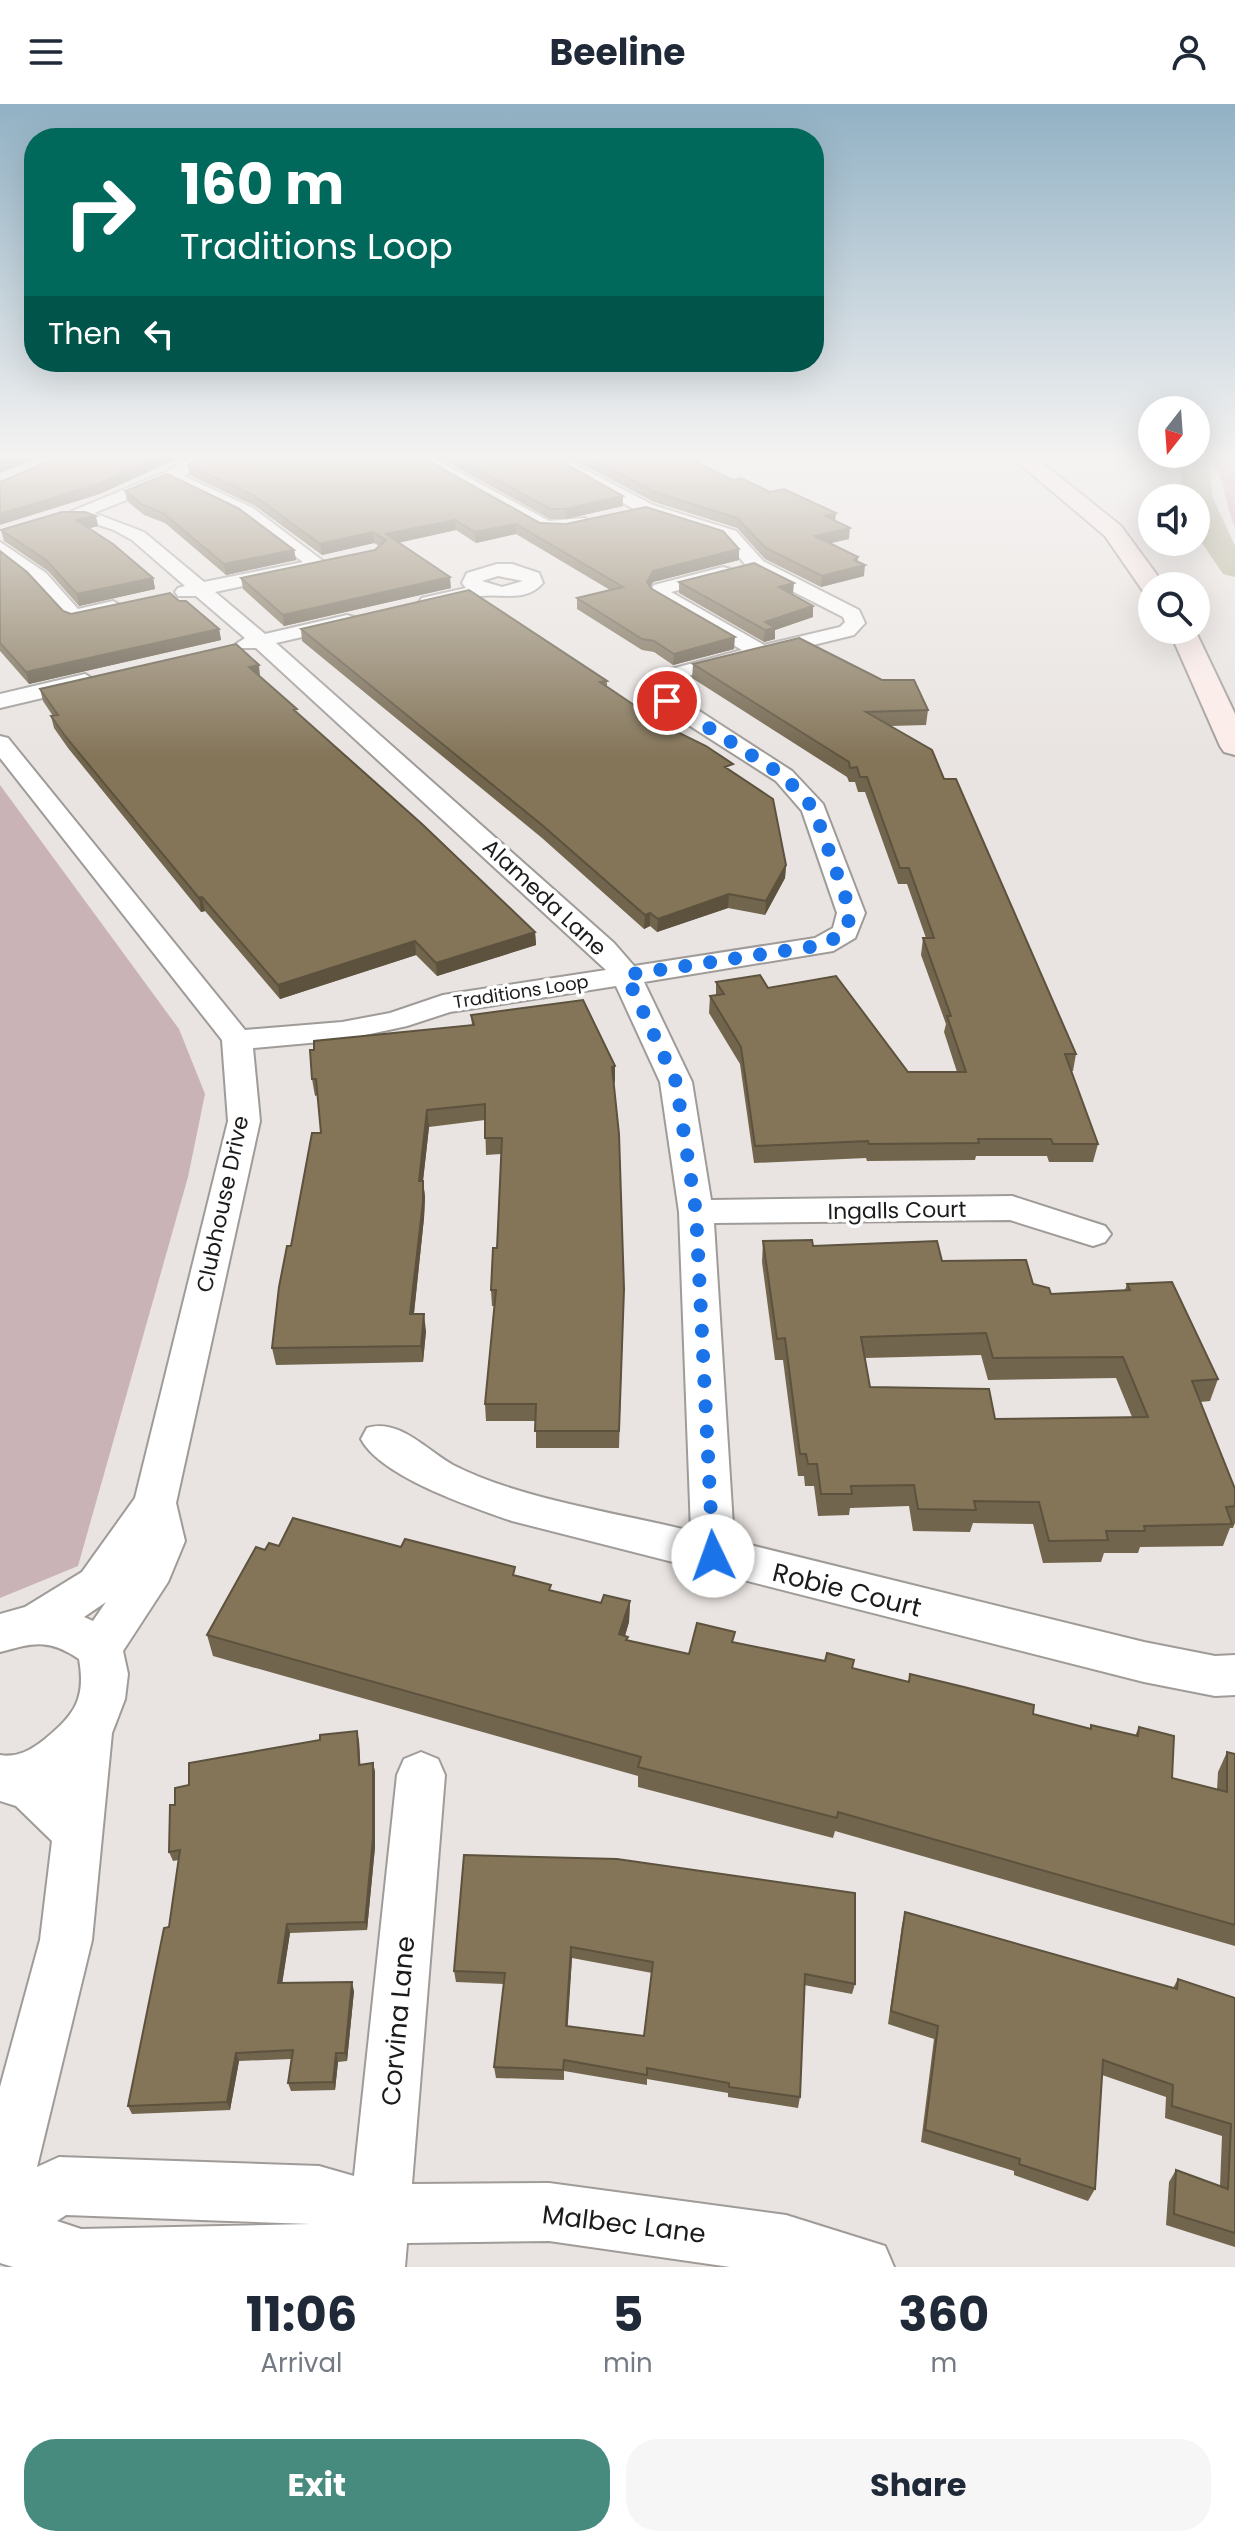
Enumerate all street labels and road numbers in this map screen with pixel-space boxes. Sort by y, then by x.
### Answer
street label: Alameda Lane [476,832,613,963]
street label: Traditions Loop [452,968,590,1015]
street label: Clubhouse Drive [189,1113,256,1295]
street label: Ingalls Court [827,1194,967,1227]
street label: Robie Court [769,1554,925,1626]
street label: Corvina Lane [373,1935,423,2107]
street label: Malbec Lane [540,2196,708,2252]

